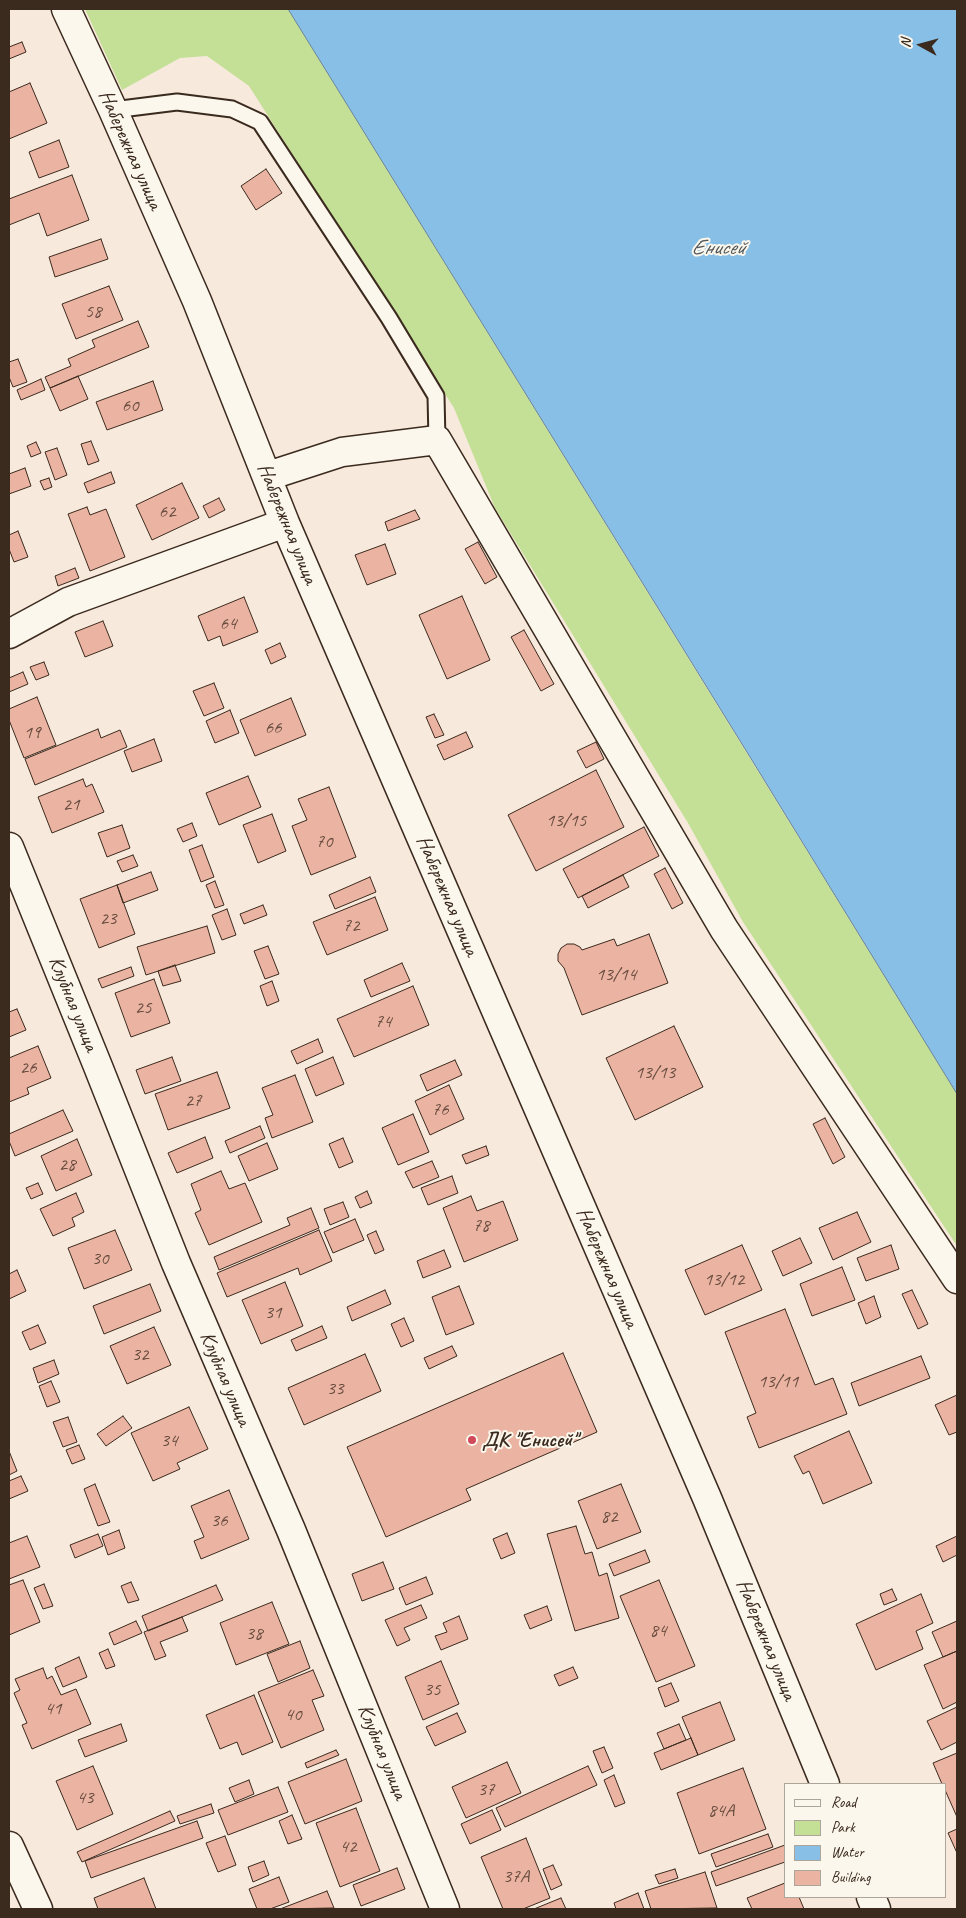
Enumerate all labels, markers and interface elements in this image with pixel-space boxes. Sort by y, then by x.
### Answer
north arrow [896,20,946,70]
text: N [897,38,915,48]
street label: Набережная улица [92,86,168,214]
water label: Енисей [691,235,745,261]
house number: 58 [84,301,102,323]
house number: 60 [121,395,139,417]
street label: Набережная улица [251,460,323,588]
house number: 62 [158,501,176,523]
house number: 64 [219,613,237,635]
house number: 66 [264,717,282,739]
house number: 19 [23,722,41,744]
house number: 21 [62,794,80,816]
house number: 13/15 [546,810,586,832]
house number: 70 [315,831,333,853]
street label: Набережная улица [410,832,484,960]
house number: 23 [99,908,117,930]
house number: 72 [342,915,360,937]
street label: Клубная улица [43,953,103,1055]
house number: 13/14 [596,964,636,986]
house number: 25 [134,997,152,1019]
house number: 74 [374,1011,392,1033]
house number: 26 [19,1057,37,1079]
house number: 13/13 [635,1062,675,1084]
house number: 27 [184,1090,202,1112]
house number: 76 [431,1099,449,1121]
house number: 28 [58,1154,76,1176]
street label: Набережная улица [570,1204,644,1332]
house number: 78 [472,1215,490,1237]
house number: 30 [91,1248,109,1270]
house number: 13/12 [704,1269,744,1291]
house number: 31 [264,1302,282,1324]
street label: Клубная улица [194,1328,256,1430]
house number: 32 [131,1344,149,1366]
house number: 13/11 [758,1371,798,1393]
house number: 33 [326,1378,344,1400]
place label: ДК "Енисей" [482,1427,577,1453]
house number: 34 [160,1430,178,1452]
marker: ДК "Енисей" [466,1434,478,1446]
house number: 82 [600,1506,618,1528]
house number: 36 [210,1510,228,1532]
street label: Набережная улица [730,1576,802,1704]
house number: 84 [649,1620,667,1642]
house number: 38 [245,1623,263,1645]
house number: 35 [423,1679,441,1701]
house number: 41 [44,1698,62,1720]
street label: Клубная улица [352,1701,412,1803]
house number: 40 [284,1704,302,1726]
house number: 37 [477,1779,495,1801]
legend [784,1783,946,1898]
house number: 43 [76,1787,94,1809]
text: Road [831,1793,856,1812]
house number: 84А [708,1800,734,1822]
text: Park [831,1818,855,1837]
house number: 42 [339,1836,357,1858]
text: Water [831,1843,864,1862]
house number: 37А [503,1866,529,1888]
text: Building [831,1868,870,1887]

